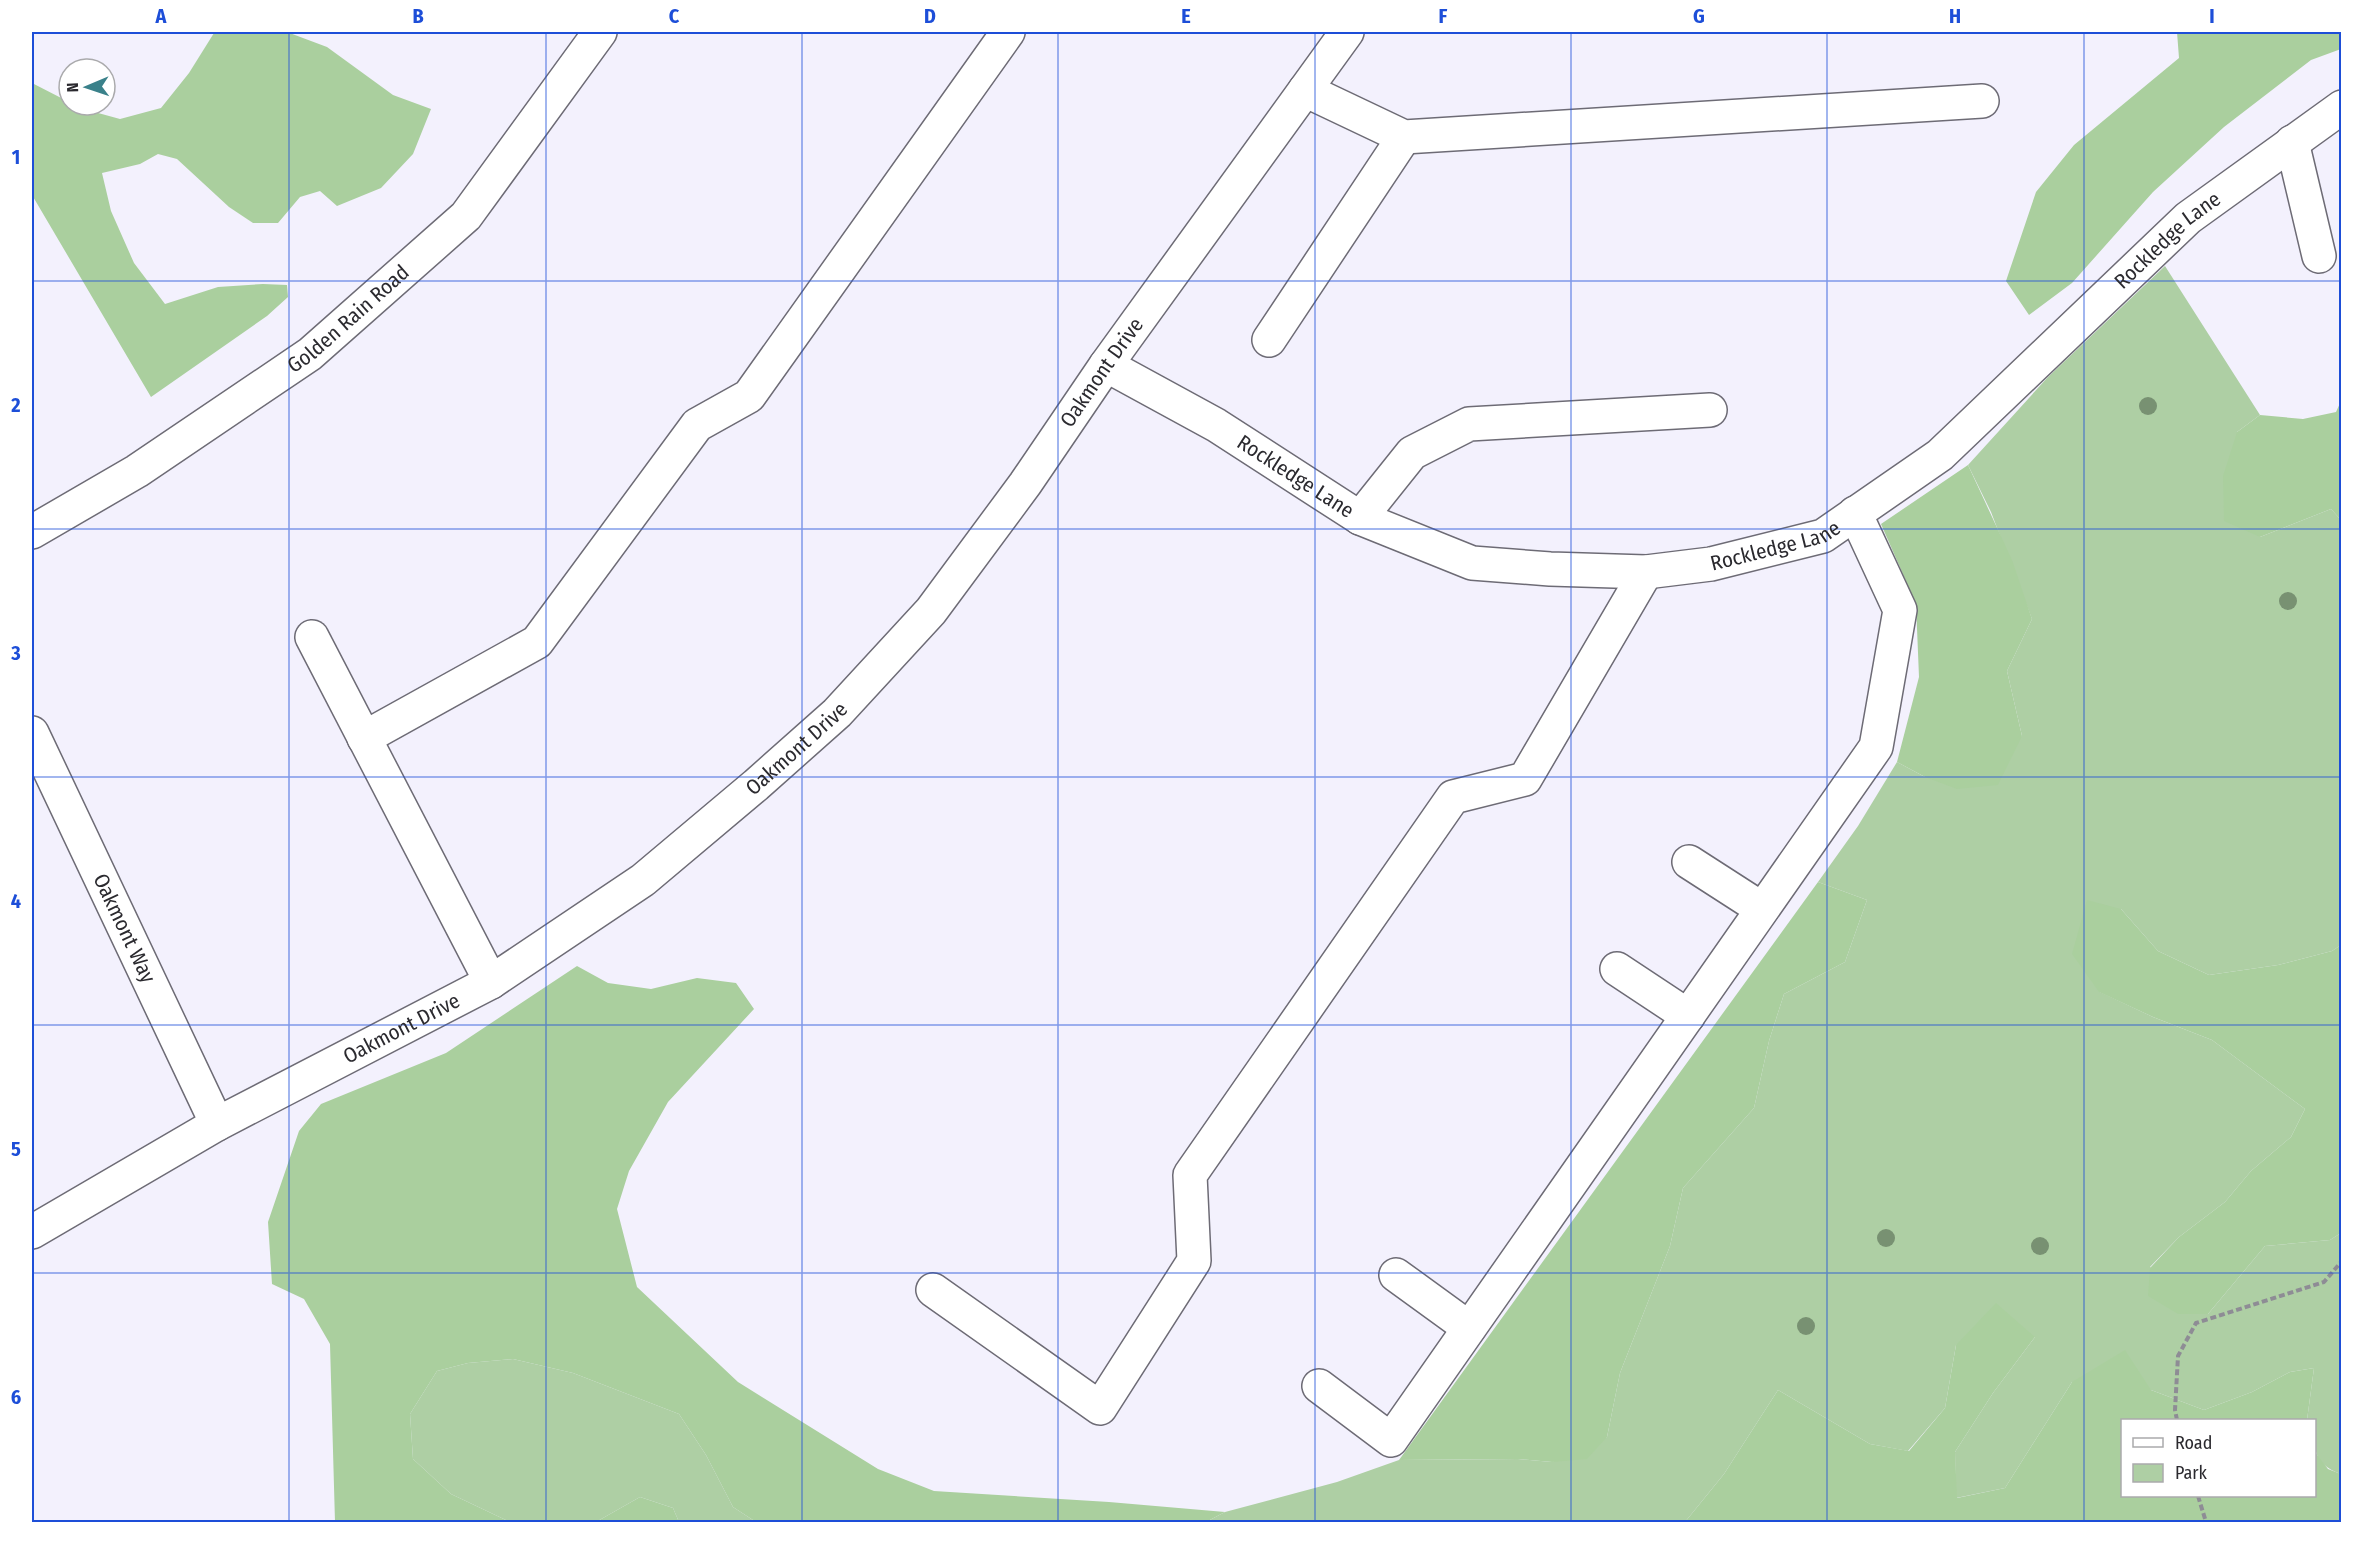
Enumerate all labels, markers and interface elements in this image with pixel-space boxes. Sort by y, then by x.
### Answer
text: A [155,4,168,28]
text: B [412,4,424,28]
text: C [669,4,680,28]
text: D [924,4,936,28]
text: E [1181,4,1191,28]
text: F [1439,4,1448,28]
text: G [1693,4,1705,28]
text: H [1949,4,1961,28]
text: I [2209,4,2215,28]
north arrow [57,57,117,117]
text: N [63,82,82,93]
text: 1 [12,145,20,169]
street label: Rockledge Lane [2109,186,2226,294]
street label: Golden Rain Road [282,259,415,379]
street label: Oakmont Drive [1055,313,1149,432]
text: 2 [10,393,21,417]
street label: Rockledge Lane [1232,429,1359,524]
street label: Rockledge Lane [1708,515,1845,577]
text: 3 [10,641,21,665]
street label: Oakmont Drive [740,697,853,801]
street label: Oakmont Way [87,870,162,988]
text: 4 [11,889,21,913]
street label: Oakmont Drive [339,987,464,1069]
text: 5 [11,1137,21,1161]
text: 6 [11,1385,21,1409]
legend [2121,1419,2316,1497]
text: Road [2175,1432,2212,1454]
text: Park [2175,1462,2208,1484]

